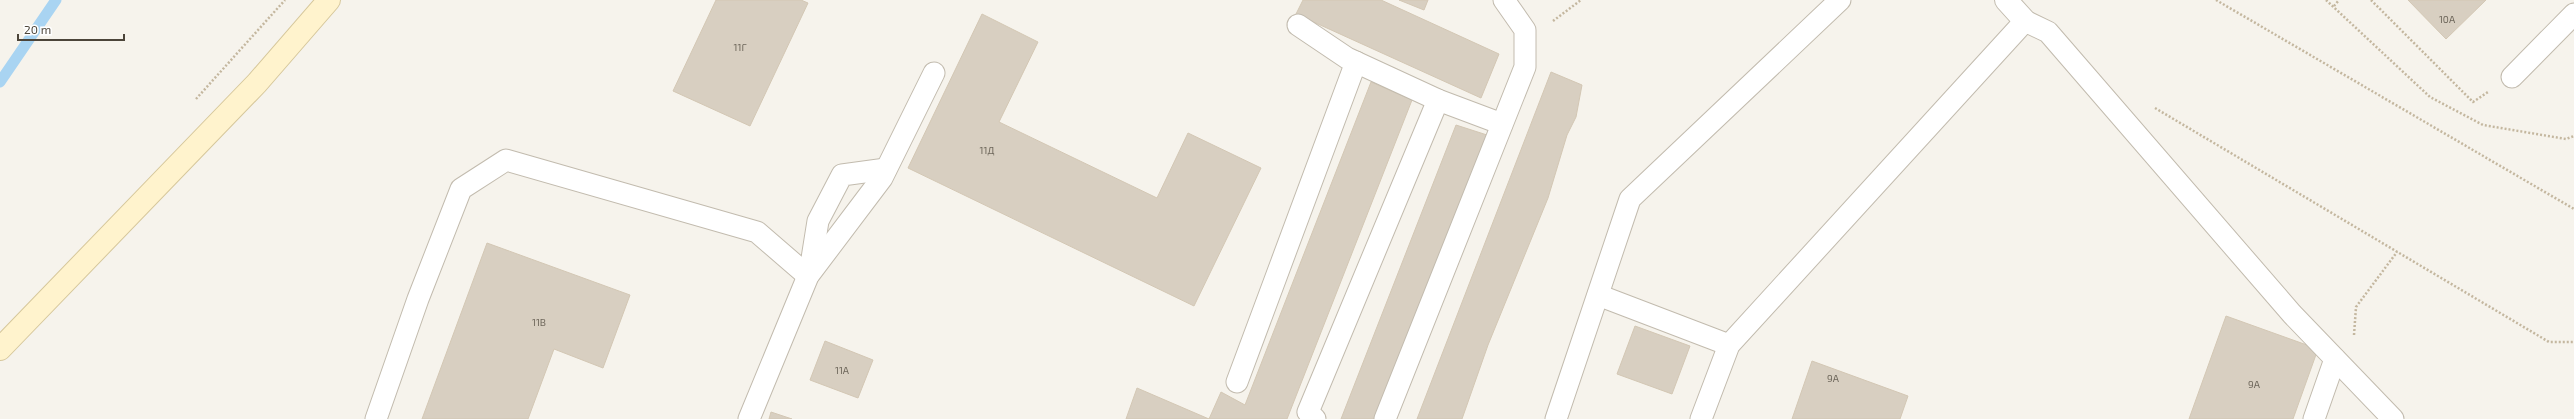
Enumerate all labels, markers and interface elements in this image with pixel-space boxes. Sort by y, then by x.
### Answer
house number: 10А [2439,13,2456,25]
scale bar [18,16,124,42]
text: 20 m [24,22,51,36]
house number: 11Г [733,41,747,53]
house number: 11Д [980,144,995,156]
house number: 11В [532,316,546,328]
house number: 11А [835,364,850,376]
house number: 9А [1827,372,1840,384]
house number: 9А [2248,378,2261,390]

